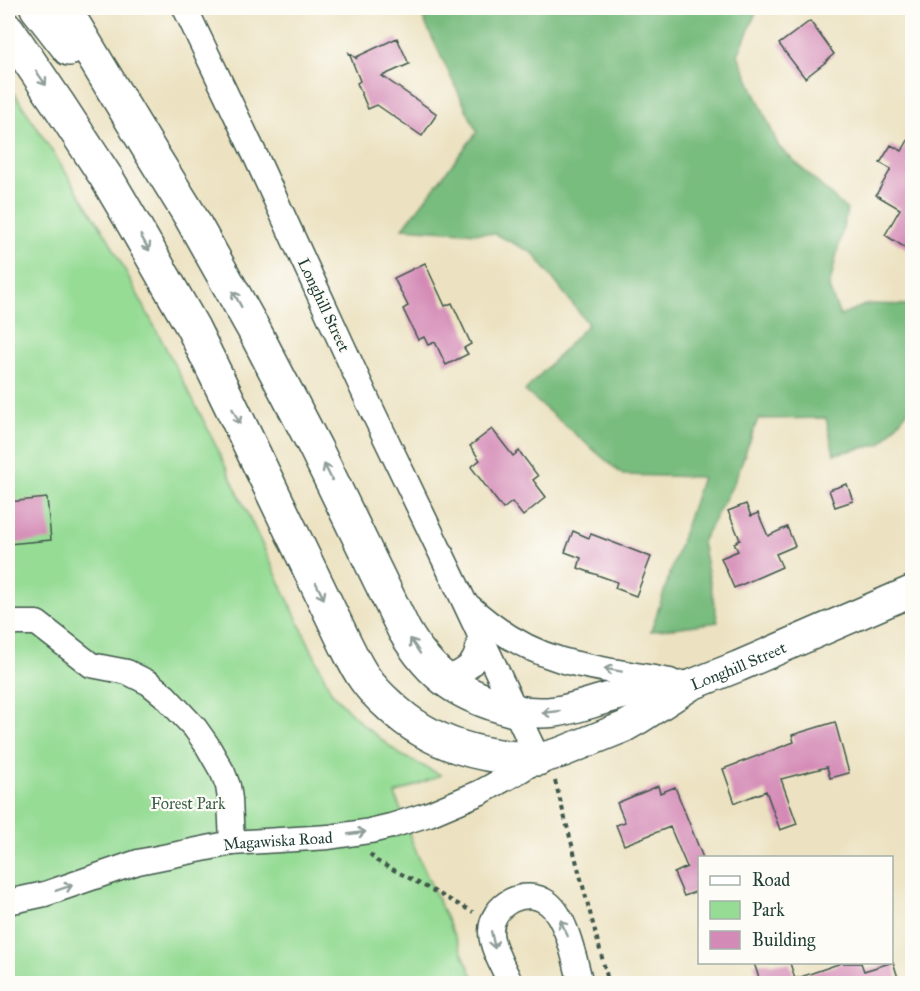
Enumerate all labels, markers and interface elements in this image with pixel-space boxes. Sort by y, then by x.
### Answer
one-way arrow [35,70,47,86]
one-way arrow [139,234,151,251]
street label: Longhill Street [293,255,354,356]
one-way arrow [231,291,243,308]
one-way arrow [231,406,243,424]
one-way arrow [321,464,333,482]
one-way arrow [315,582,327,600]
street label: Longhill Street [688,637,789,694]
one-way arrow [408,638,421,655]
one-way arrow [603,664,623,675]
one-way arrow [542,707,562,718]
park label: Forest Park [151,794,226,813]
street label: Magawiska Road [221,827,333,854]
one-way arrow [347,828,367,839]
legend [698,856,893,964]
text: Road [752,869,790,891]
one-way arrow [54,881,73,892]
text: Park [752,899,785,921]
one-way arrow [557,919,569,937]
text: Building [752,929,816,952]
one-way arrow [488,930,499,949]

